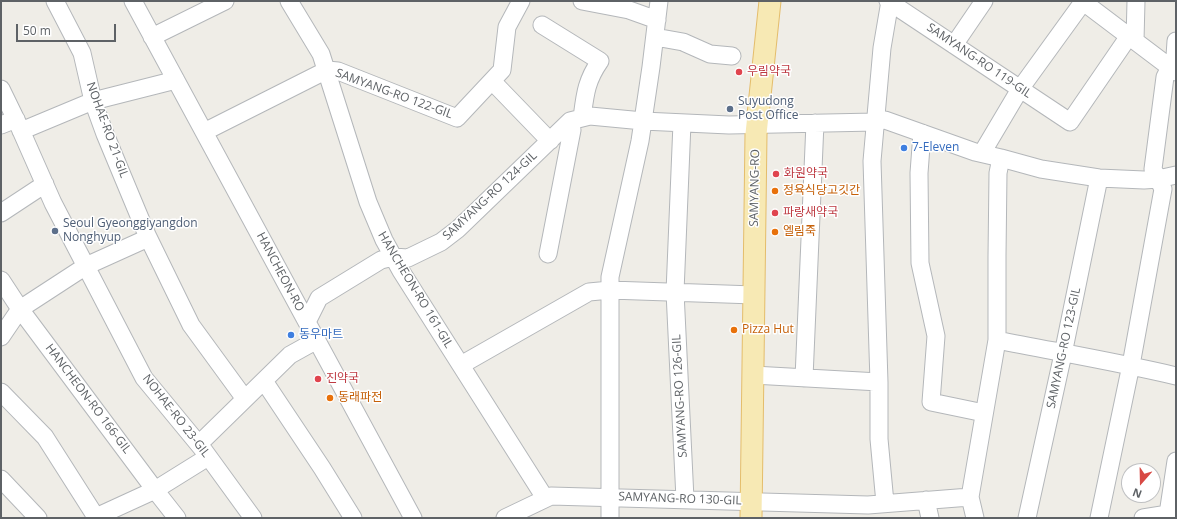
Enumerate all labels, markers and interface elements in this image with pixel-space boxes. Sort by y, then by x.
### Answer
scale bar [18,16,118,42]
street label: SAMYANG-RO 119-GIL [924,20,1034,102]
text: 50 m [23,22,51,39]
place label: 우림약국 [747,65,791,79]
street label: SAMYANG-RO 122-GIL [334,66,454,122]
marker: 우림약국 [734,67,744,77]
street label: NOHAE-RO 21-GIL [83,80,131,180]
place label: Suyudong Post Office [738,95,798,123]
marker: Suyudong Post Office [725,104,735,114]
place label: 7-Eleven [912,141,959,155]
marker: 7-Eleven [899,143,909,153]
street label: SAMYANG-RO 124-GIL [440,149,540,243]
street label: SAMYANG-RO [747,149,763,227]
place label: 화원약국 [784,167,828,181]
marker: 화원약국 [771,169,781,179]
place label: 정육식당고깃간 [783,184,860,198]
marker: 정육식당고깃간 [770,186,780,196]
place label: 파랑새약국 [783,206,838,220]
marker: 파랑새약국 [770,208,780,218]
place label: Seoul Gyeonggiyangdon Nonghyup [63,217,198,245]
place label: 엘림죽 [783,225,816,239]
marker: Seoul Gyeonggiyangdon Nonghyup [50,226,60,236]
marker: 엘림죽 [770,227,780,237]
street label: HANCHEON-RO 161-GIL [374,229,456,351]
street label: HANCHEON-RO [253,230,307,314]
street label: SAMYANG-RO 123-GIL [1044,286,1084,410]
place label: Pizza Hut [742,323,794,337]
marker: Pizza Hut [729,325,739,335]
place label: 동우마트 [299,328,343,342]
marker: 동우마트 [286,330,296,340]
street label: SAMYANG-RO 126-GIL [670,334,690,458]
street label: HANCHEON-RO 166-GIL [42,341,134,457]
street label: NOHAE-RO 23-GIL [139,372,213,460]
place label: 진약국 [326,372,359,386]
marker: 진약국 [313,374,323,384]
place label: 동래파전 [338,391,382,405]
marker: 동래파전 [325,393,335,403]
north arrow [1121,463,1161,503]
text: N [1130,485,1144,502]
street label: SAMYANG-RO 130-GIL [618,490,742,508]

